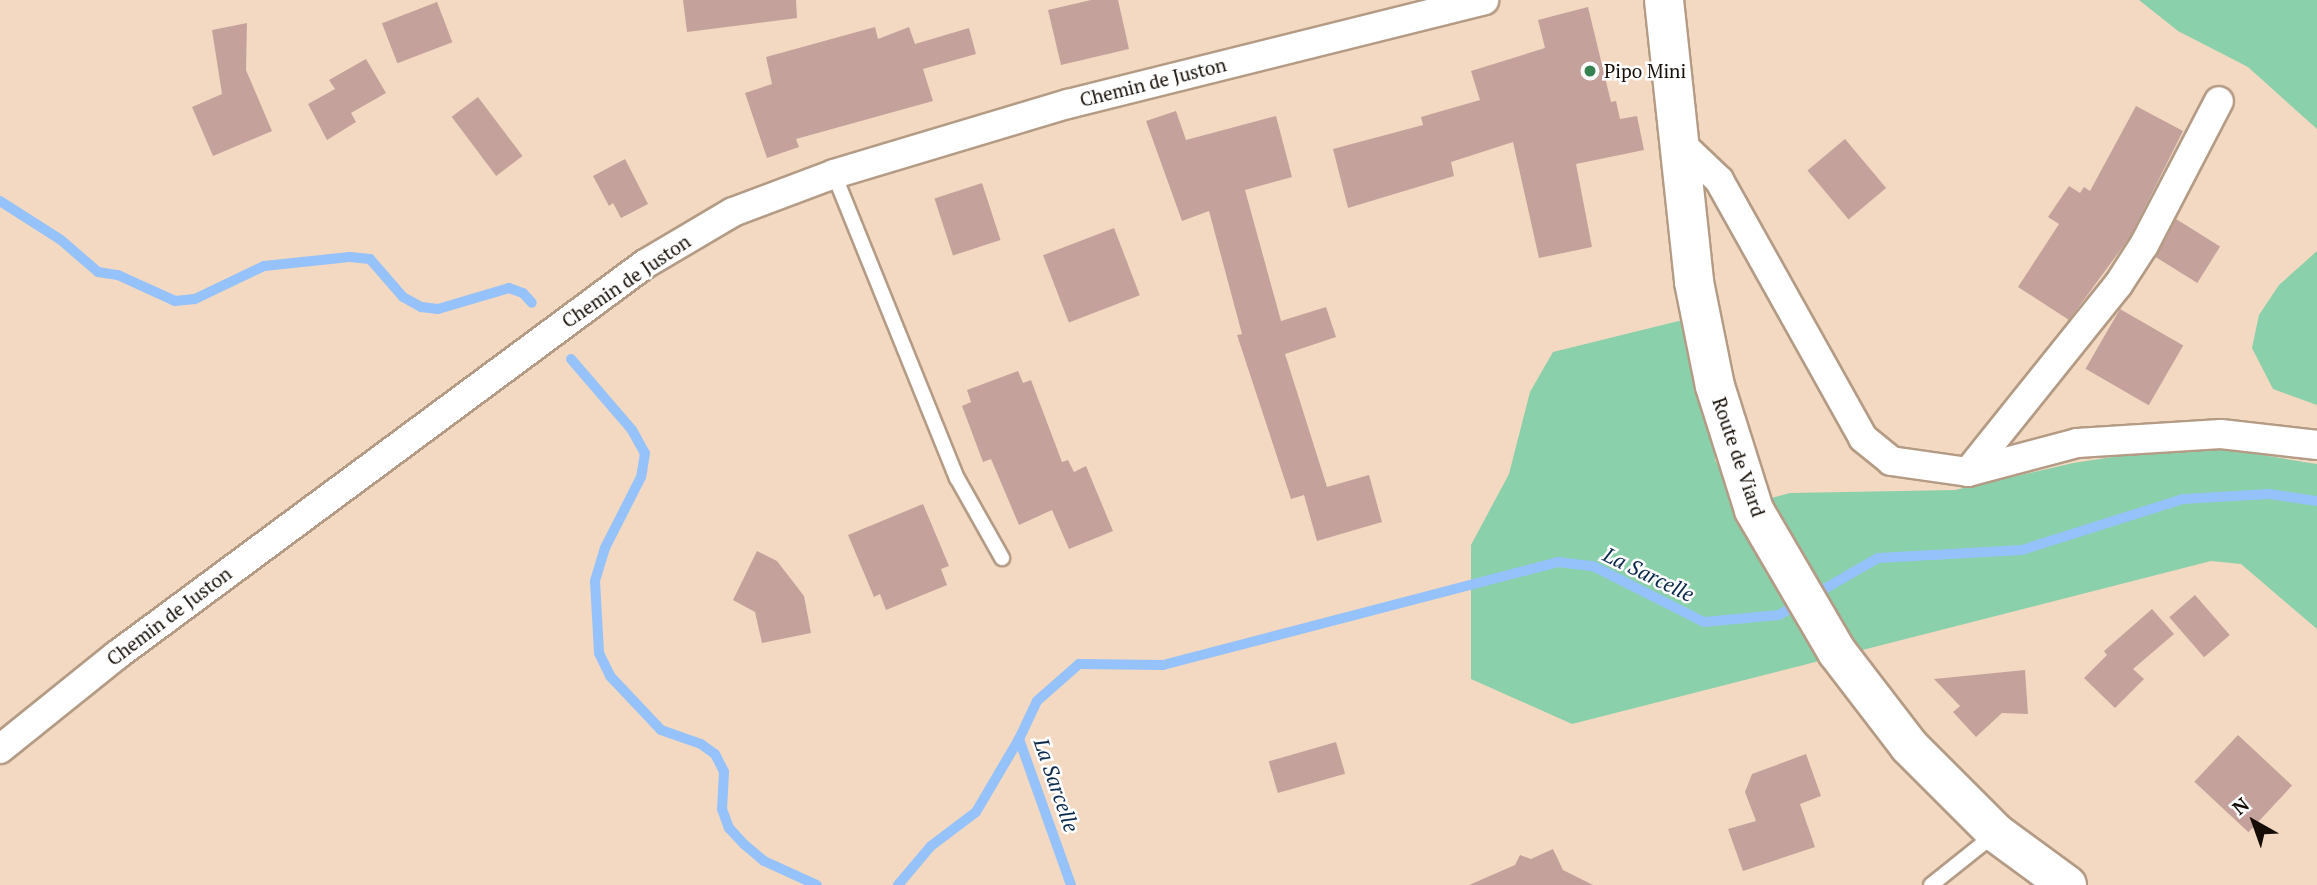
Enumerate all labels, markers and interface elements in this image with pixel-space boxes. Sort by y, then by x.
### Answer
street label: Chemin de Juston [1077,53,1229,111]
place label: Pipo Mini [1604,60,1686,82]
marker: Pipo Mini [1582,63,1598,79]
street label: Chemin de Juston [557,230,695,332]
street label: Route de Viard [1708,394,1770,520]
water label: La Sarcelle [1600,541,1698,607]
street label: Chemin de Juston [102,562,236,670]
water label: La Sarcelle [1029,735,1085,835]
north arrow [2219,787,2289,857]
text: N [2227,791,2254,820]

